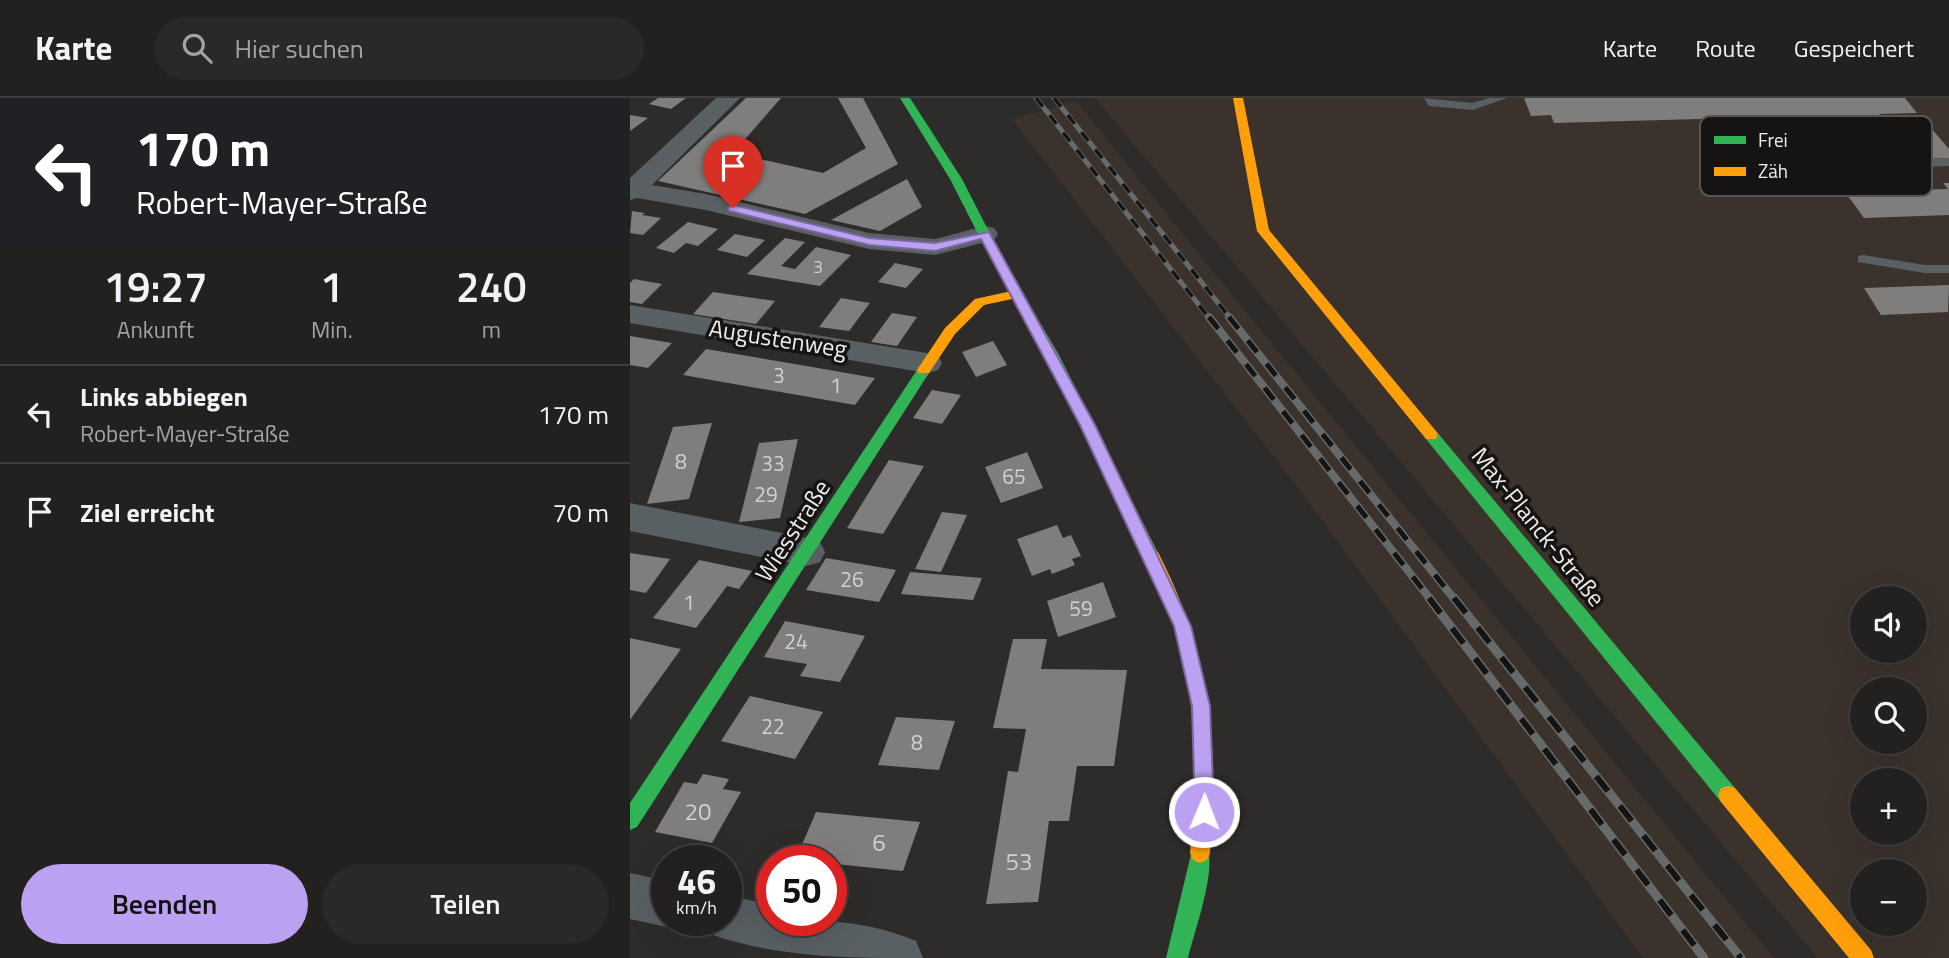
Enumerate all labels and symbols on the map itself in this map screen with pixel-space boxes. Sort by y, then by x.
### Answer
legend [1700,116,1932,196]
text: Frei [1758,125,1788,154]
pin [703,136,763,208]
text: Zäh [1758,156,1788,185]
house number: 3 [813,253,823,280]
street label: Augustenweg [707,309,850,367]
house number: 3 [773,359,785,391]
house number: 1 [830,369,842,401]
street label: Max-Planck-Straße [1463,439,1614,614]
house number: 8 [675,445,687,477]
house number: 33 [761,447,785,479]
house number: 65 [1002,460,1026,492]
street label: Wiesstraße [746,472,839,589]
house number: 29 [754,478,778,510]
house number: 26 [840,563,864,595]
house number: 1 [683,586,695,618]
house number: 59 [1069,592,1093,624]
house number: 24 [784,625,808,657]
house number: 22 [761,710,785,742]
house number: 8 [911,726,923,758]
position arrow [1167,775,1241,849]
house number: 20 [685,793,711,829]
house number: 6 [872,824,886,860]
house number: 53 [1006,843,1032,879]
speed limit sign: 50 [756,845,847,936]

